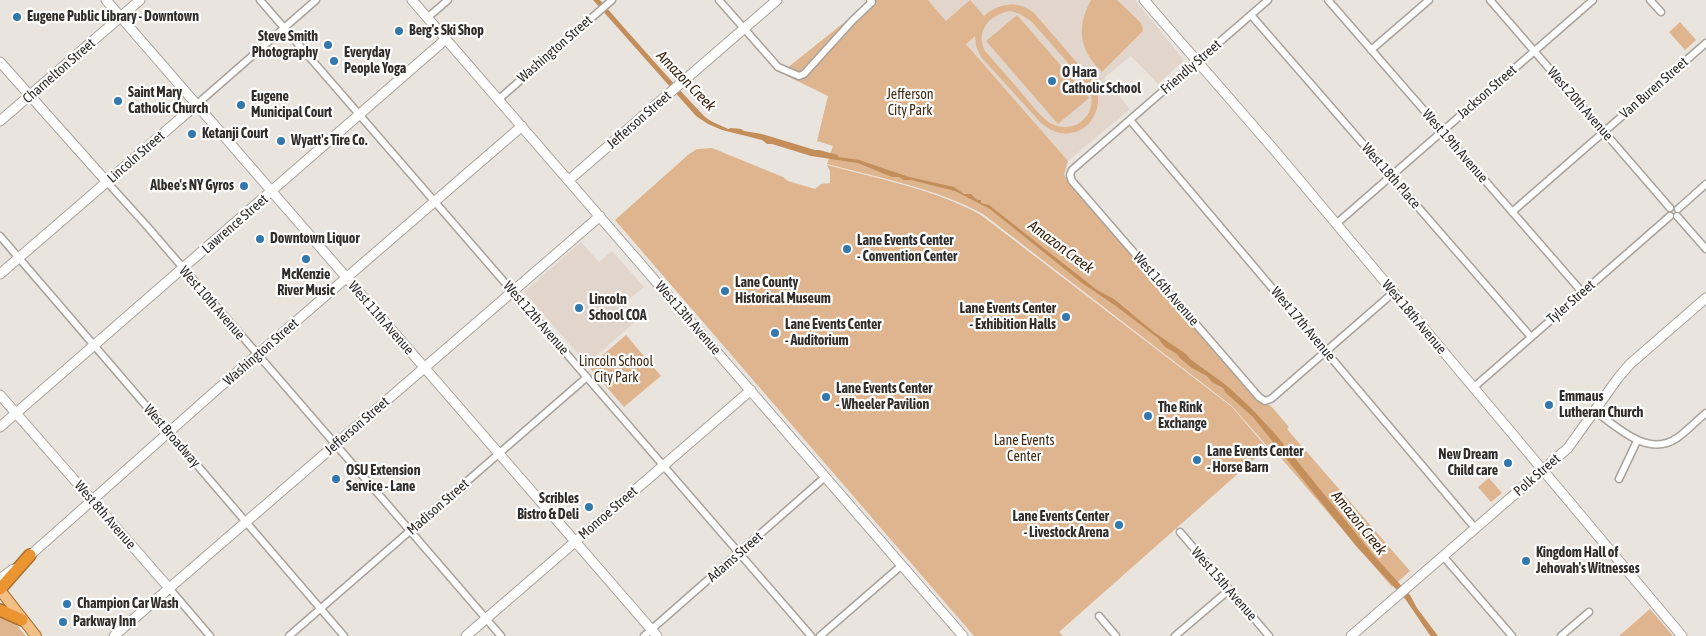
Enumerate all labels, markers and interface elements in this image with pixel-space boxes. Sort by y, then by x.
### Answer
place label: Eugene Public Library - Downtown [27,9,199,25]
marker: Eugene Public Library - Downtown [11,11,23,23]
street label: Washington Street [514,12,596,86]
place label: Berg's Ski Shop [409,23,484,39]
marker: Berg's Ski Shop [393,25,405,37]
place label: Steve Smith Photography [252,29,318,62]
street label: Charnelton Street [19,35,99,107]
street label: Friendly Street [1157,36,1225,98]
marker: Steve Smith Photography [322,39,334,51]
place label: Everyday People Yoga [344,45,406,78]
water label: Amazon Creek [653,47,719,115]
street label: Van Buren Street [1616,54,1692,122]
marker: Everyday People Yoga [328,55,340,67]
street label: Jackson Street [1454,62,1520,122]
street label: West 20th Avenue [1544,64,1616,144]
place label: O Hara Catholic School [1062,65,1141,98]
marker: O Hara Catholic School [1046,75,1058,87]
place label: Saint Mary Catholic Church [128,85,208,118]
street label: Jefferson Street [603,87,675,153]
park label: Jefferson City Park [886,87,934,120]
place label: Eugene Municipal Court [251,89,332,121]
marker: Saint Mary Catholic Church [112,95,124,107]
marker: Eugene Municipal Court [235,99,247,111]
street label: West 19th Avenue [1419,106,1491,186]
place label: Ketanji Court [202,126,268,142]
street label: Lincoln Street [104,128,168,186]
marker: Ketanji Court [186,128,198,140]
place label: Wyatt's Tire Co. [291,133,367,149]
marker: Wyatt's Tire Co. [275,135,287,147]
street label: West 18th Place [1358,140,1424,212]
place label: Albee's NY Gyros [150,178,234,194]
marker: Albee's NY Gyros [238,180,250,192]
street label: Lawrence Street [199,191,271,257]
water label: Amazon Creek [1025,217,1097,277]
place label: Downtown Liquor [270,231,360,247]
marker: Downtown Liquor [254,233,266,245]
place label: Lane Events Center - Convention Center [857,233,957,266]
marker: Lane Events Center - Convention Center [841,243,853,255]
street label: West 16th Avenue [1130,249,1202,329]
marker: McKenzie River Music [300,253,312,265]
street label: West 10th Avenue [176,263,248,343]
place label: McKenzie River Music [277,267,335,300]
place label: Lane County Historical Museum [735,275,831,308]
street label: West 18th Avenue [1378,277,1450,357]
street label: Tyler Street [1544,277,1598,327]
street label: West 11th Avenue [345,278,417,358]
street label: West 12th Avenue [500,278,572,358]
street label: West 13th Avenue [652,278,724,358]
street label: West 17th Avenue [1267,284,1339,364]
marker: Lane County Historical Museum [719,285,731,297]
place label: Lincoln School COA [589,292,647,324]
place label: Lane Events Center - Exhibition Halls [960,301,1056,334]
marker: Lincoln School COA [573,302,585,314]
marker: Lane Events Center - Exhibition Halls [1060,311,1072,323]
street label: Washington Street [220,315,302,389]
place label: Lane Events Center - Auditorium [785,317,881,350]
marker: Lane Events Center - Auditorium [769,327,781,339]
park label: Lincoln School City Park [579,354,653,387]
place label: Lane Events Center - Wheeler Pavilion [836,381,932,414]
place label: Emmaus Lutheran Church [1559,389,1643,422]
marker: Lane Events Center - Wheeler Pavilion [820,391,832,403]
street label: Jefferson Street [321,393,393,459]
marker: Emmaus Lutheran Church [1543,399,1555,411]
place label: The Rink Exchange [1158,400,1207,432]
street label: West Broadway [140,401,204,471]
marker: The Rink Exchange [1142,410,1154,422]
park label: Lane Events Center [994,433,1054,466]
place label: Lane Events Center - Horse Barn [1207,444,1303,477]
place label: New Dream Child care [1438,447,1498,480]
street label: Polk Street [1510,450,1564,500]
marker: Lane Events Center - Horse Barn [1191,454,1203,466]
marker: New Dream Child care [1502,457,1514,469]
place label: OSU Extension Service - Lane [346,463,420,496]
marker: OSU Extension Service - Lane [330,473,342,485]
street label: Madison Street [404,476,472,538]
street label: West 8th Avenue [71,477,139,553]
street label: Monroe Street [575,483,641,543]
water label: Amazon Creek [1328,487,1390,559]
place label: Scribles Bistro & Deli [517,491,579,524]
marker: Scribles Bistro & Deli [583,501,595,513]
place label: Lane Events Center - Livestock Arena [1013,509,1109,542]
marker: Lane Events Center - Livestock Arena [1113,519,1125,531]
street label: Adams Street [704,528,766,586]
street label: West 15th Avenue [1188,544,1260,624]
place label: Kingdom Hall of Jehovah's Witnesses [1536,545,1640,578]
marker: Kingdom Hall of Jehovah's Witnesses [1520,555,1532,567]
place label: Champion Car Wash [77,596,179,612]
marker: Champion Car Wash [61,598,73,610]
place label: Parkway Inn [73,614,136,630]
marker: Parkway Inn [57,616,69,628]

